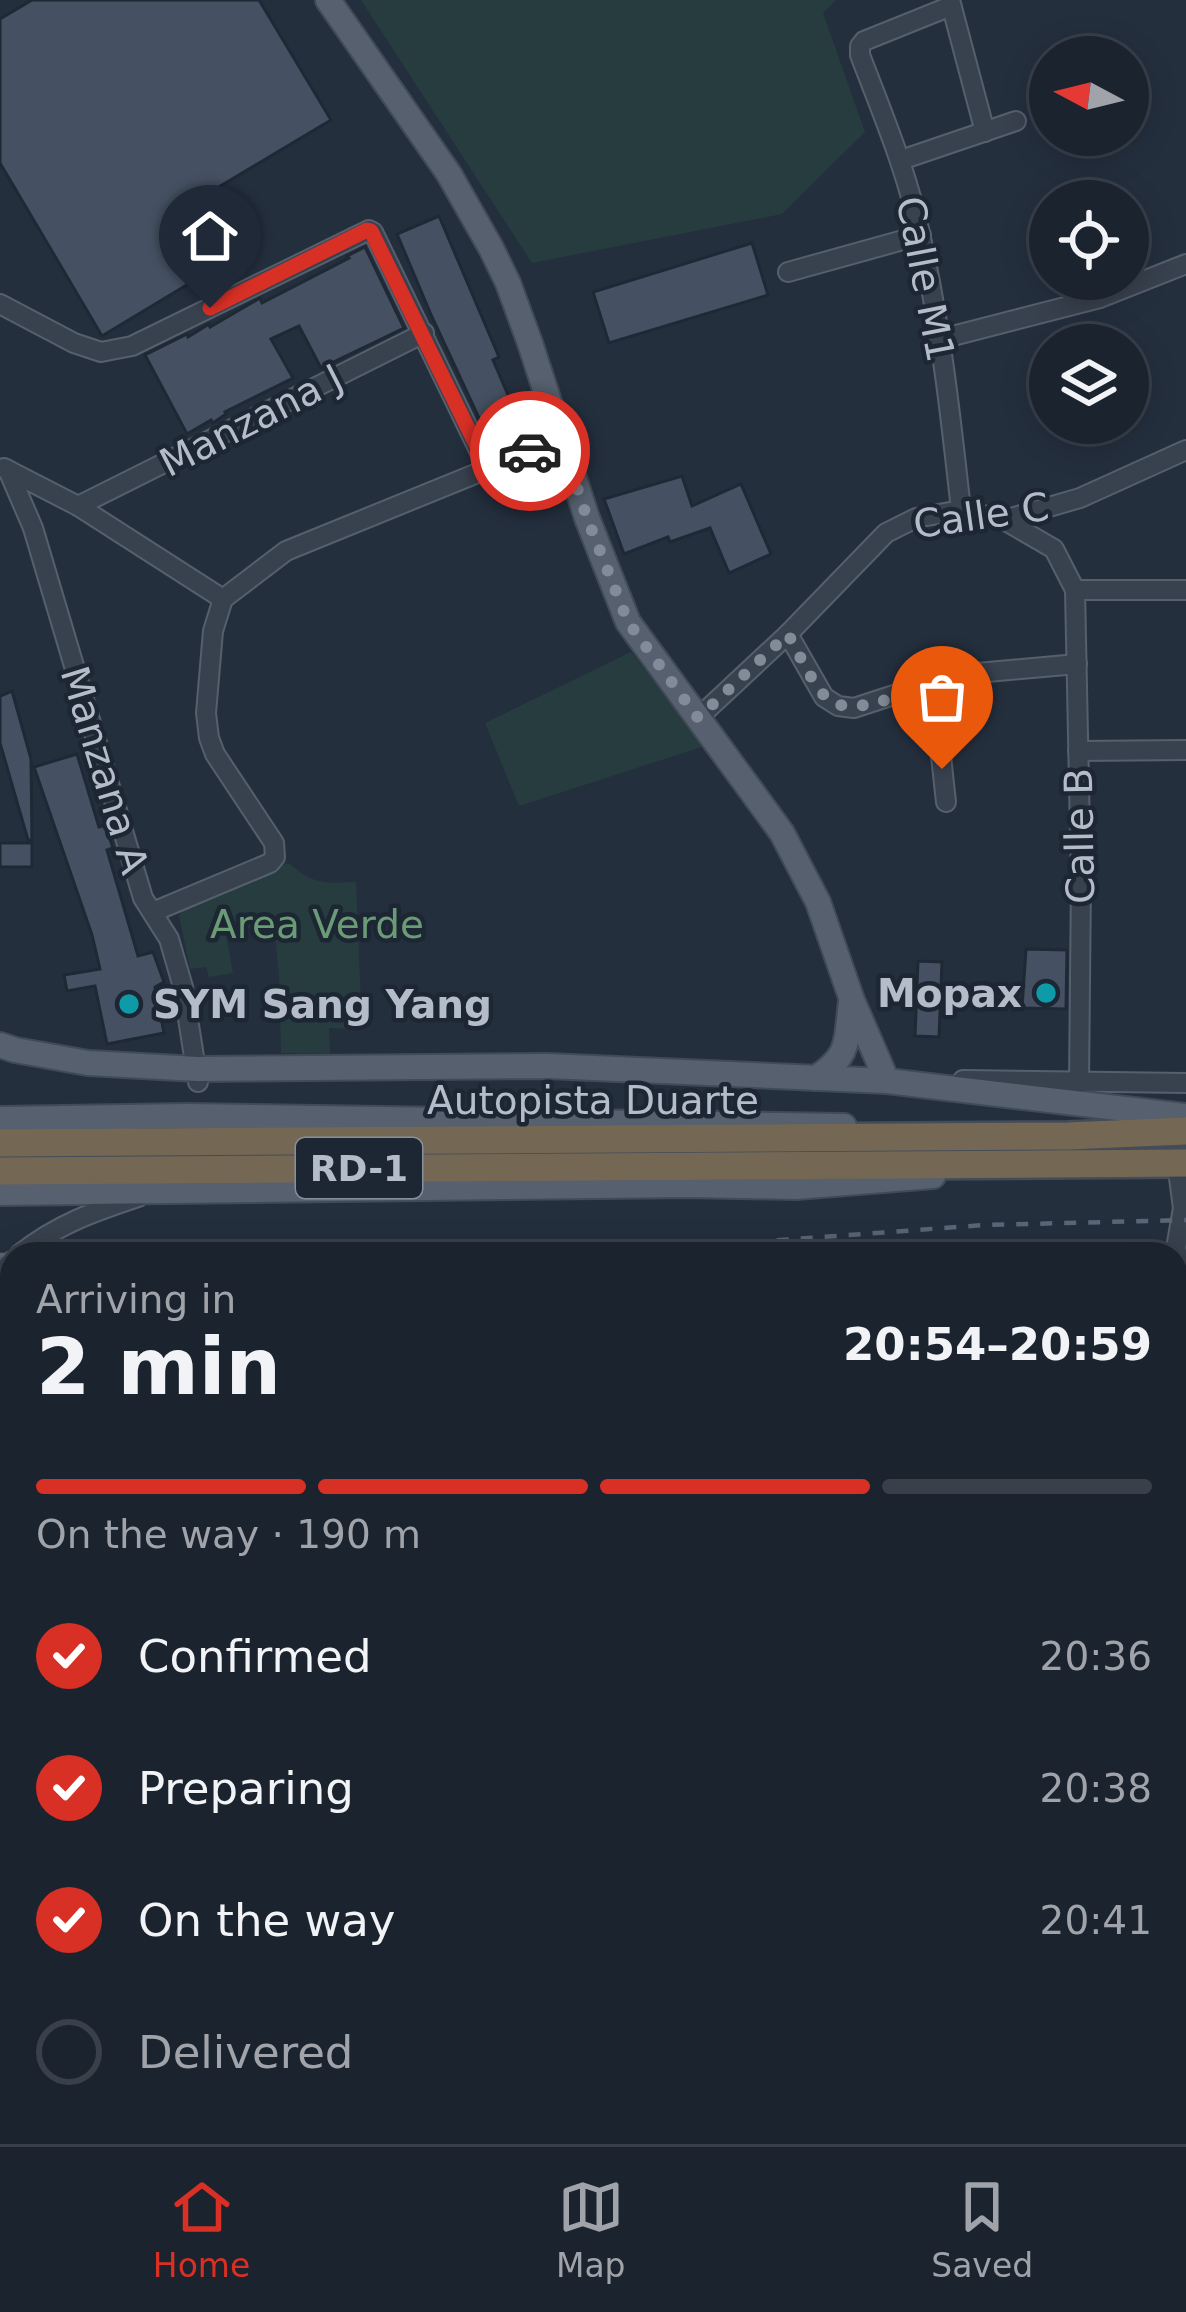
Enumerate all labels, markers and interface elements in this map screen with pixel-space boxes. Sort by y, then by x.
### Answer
north arrow [1029,36,1149,156]
map controls [1029,36,1149,444]
button: locate [1029,180,1149,300]
pin [159,185,261,308]
street label: Calle M1 [887,193,964,366]
icon: home [177,203,243,269]
button: layers [1029,324,1149,444]
street label: Manzana J [152,355,350,486]
courier [470,391,590,511]
icon: car [497,418,563,484]
street label: Calle C [910,484,1052,547]
pin [891,646,993,769]
street label: Manzana A [52,661,157,880]
icon: bag [909,664,975,730]
street label: Calle B [1056,768,1103,904]
park label: Area Verde [210,902,424,947]
place label: Mopax [877,971,1022,1016]
marker: Mopax [1033,980,1059,1006]
place label: SYM Sang Yang [153,982,492,1027]
marker: SYM Sang Yang [116,991,142,1017]
street label: Autopista Duarte [427,1078,759,1123]
road number: RD-1 [296,1138,422,1198]
text: Arriving in [36,1277,236,1322]
text: 20:54–20:59 [843,1318,1152,1371]
text: 2 min [36,1322,281,1412]
text: On the way · 190 m [36,1512,421,1557]
icon: check [36,1623,102,1689]
text: Confirmed [138,1630,372,1683]
text: 20:36 [1040,1634,1152,1679]
icon: check [36,1755,102,1821]
text: Preparing [138,1762,354,1815]
text: 20:38 [1040,1766,1152,1811]
icon: check [36,1887,102,1953]
text: On the way [138,1894,395,1947]
text: 20:41 [1040,1898,1152,1943]
text: Delivered [138,2026,353,2079]
tab: Home [153,2174,250,2285]
tab: Map [556,2174,626,2285]
tab: Saved [931,2174,1033,2285]

